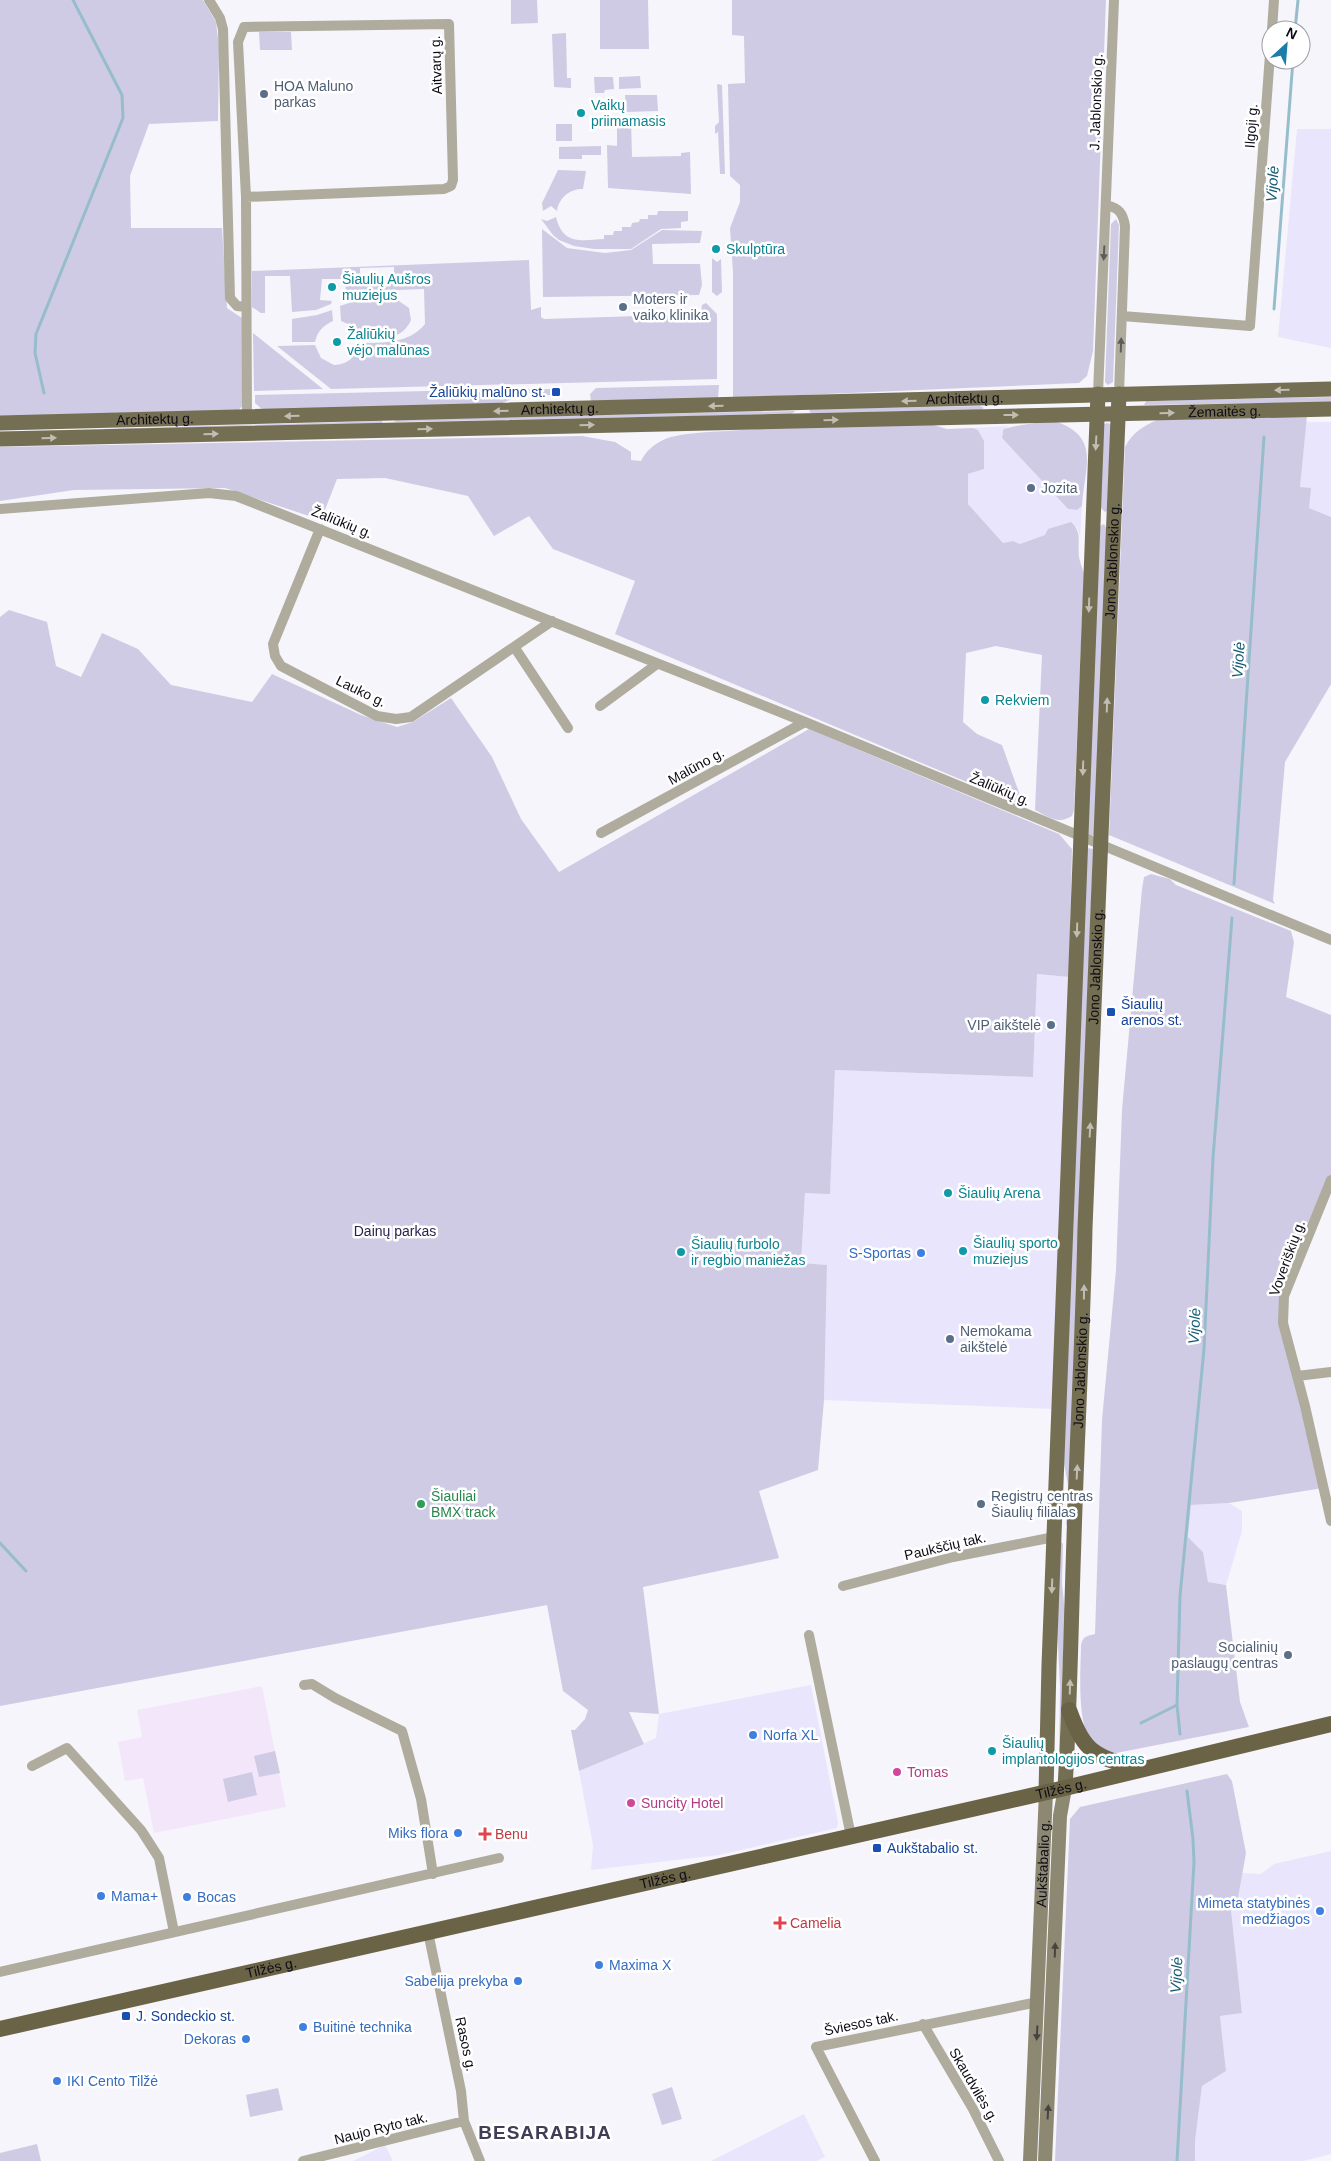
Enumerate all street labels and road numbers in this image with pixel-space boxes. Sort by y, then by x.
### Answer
street label: Aitvarų g. [427,35,445,95]
street label: J. Jablonskio g. [1086,54,1106,150]
street label: Ilgoji g. [1241,103,1261,149]
street label: Architektų g. [926,389,1004,407]
street label: Architektų g. [521,400,599,418]
street label: Žemaitės g. [1188,403,1261,420]
street label: Architektų g. [116,410,194,428]
street label: Žaliūkių g. [309,503,375,541]
street label: Jono Jablonskio g. [1102,503,1123,619]
street label: Lauko g. [333,672,389,710]
street label: Malūno g. [665,744,727,788]
street label: Žaliūkių g. [968,769,1032,809]
street label: Jono Jablonskio g. [1085,908,1106,1025]
street label: Voveriškių g. [1266,1218,1308,1298]
street label: Jono Jablonskio g. [1070,1312,1091,1429]
street label: Paukščių tak. [903,1529,987,1563]
street label: Tilžės g. [1034,1775,1088,1802]
street label: Aukštabalio g. [1033,1819,1053,1908]
street label: Tilžės g. [638,1865,692,1892]
street label: Tilžės g. [244,1954,298,1981]
street label: Šviesos tak. [822,2007,900,2039]
street label: Rasos g. [452,2015,480,2073]
street label: Skaudvilės g. [946,2045,1002,2125]
street label: Naujo Ryto tak. [333,2109,429,2147]

